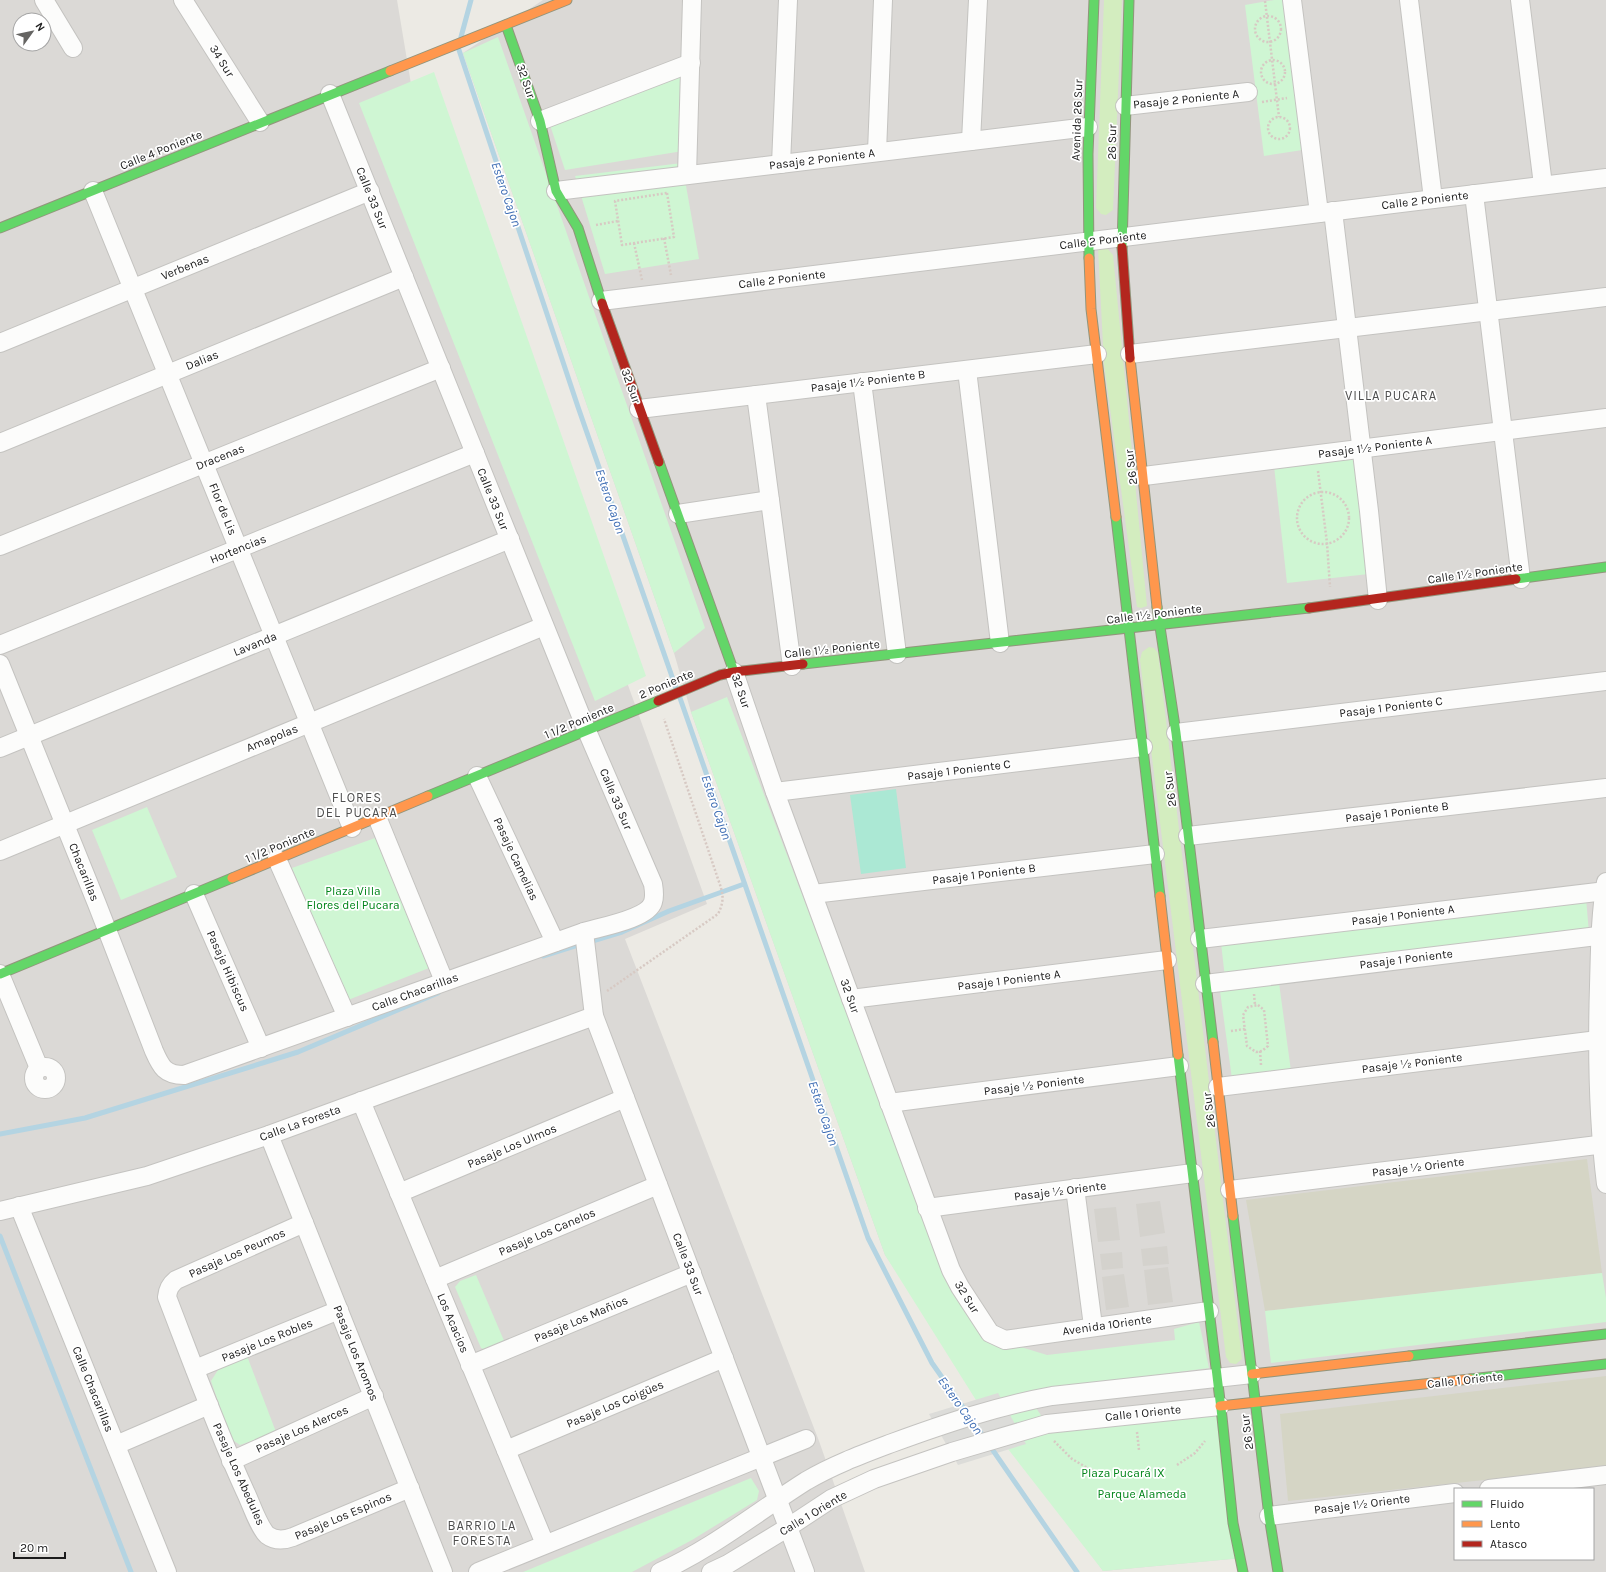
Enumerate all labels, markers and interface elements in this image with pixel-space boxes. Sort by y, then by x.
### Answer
north arrow [12,12,52,52]
text: N [32,20,48,34]
street label: 34 Sur [207,42,238,80]
street label: 32 Sur [514,62,539,101]
street label: Avenida 26 Sur [1069,78,1085,161]
street label: Pasaje 2 Poniente A [1132,86,1240,112]
street label: 26 Sur [1105,123,1119,160]
street label: Calle 4 Poniente [118,127,204,173]
street label: Pasaje 2 Poniente A [768,146,876,172]
water label: Estero Cajon [488,160,525,229]
street label: Calle 33 Sur [353,165,391,232]
street label: Calle 2 Poniente [1381,188,1469,212]
street label: Calle 2 Poniente [1059,228,1147,252]
street label: Verbenas [159,251,211,283]
street label: Calle 2 Poniente [738,267,826,291]
street label: Dalias [183,347,221,373]
street label: 32 Sur [618,367,644,406]
street label: Pasaje 1½ Poniente B [810,367,926,395]
district label: VILLA PUCARA [1345,388,1437,403]
street label: Pasaje 1½ Poniente A [1317,433,1433,461]
street label: Dracenas [194,441,246,473]
street label: 26 Sur [1122,448,1140,485]
street label: Calle 33 Sur [474,466,512,533]
water label: Estero Cajon [592,467,629,536]
street label: Flor de Lis [206,481,240,537]
street label: Hortencias [208,531,268,567]
street label: Calle 1½ Poniente [1427,559,1523,587]
street label: Calle 1½ Poniente [1106,601,1202,627]
street label: Lavanda [231,629,279,659]
street label: Calle 1½ Poniente [784,637,880,661]
street label: 2 Poniente [637,666,695,702]
street label: 32 Sur [729,672,754,711]
street label: Pasaje 1 Poniente C [1339,694,1443,720]
street label: 1 1/2 Poniente [542,700,616,742]
street label: Amapolas [244,721,300,755]
street label: Pasaje 1 Poniente C [907,757,1011,783]
street label: Calle 33 Sur [597,766,636,833]
street label: 26 Sur [1161,770,1179,807]
water label: Estero Cajon [698,773,735,842]
district label: FLORES DEL PUCARA [316,790,398,820]
street label: Pasaje 1 Poniente B [1344,799,1450,825]
street label: Pasaje Camelias [491,815,541,903]
street label: 1 1/2 Poniente [243,824,317,866]
street label: Chacarillas [66,841,102,903]
street label: Pasaje 1 Poniente B [931,861,1037,887]
park label: Plaza Villa Flores del Pucara [307,884,400,912]
street label: Pasaje 1 Poniente A [1351,902,1455,928]
street label: Pasaje Hibiscus [204,928,252,1014]
street label: Pasaje 1 Poniente [1359,946,1453,972]
street label: Pasaje 1 Poniente A [957,967,1061,993]
street label: Calle Chacarillas [370,970,460,1014]
street label: 32 Sur [837,977,863,1016]
street label: Pasaje ½ Poniente [1361,1050,1463,1076]
street label: Pasaje ½ Poniente [983,1072,1085,1098]
water label: Estero Cajon [805,1079,842,1148]
street label: 26 Sur [1200,1091,1218,1128]
street label: Calle La Foresta [258,1102,342,1144]
street label: Pasaje Los Ulmos [465,1121,559,1171]
street label: Pasaje ½ Oriente [1371,1154,1465,1180]
street label: Pasaje ½ Oriente [1013,1178,1107,1204]
street label: Pasaje Los Canelos [496,1205,598,1259]
street label: Pasaje Los Peumos [186,1225,288,1281]
street label: Calle 33 Sur [670,1231,707,1298]
street label: 32 Sur [952,1278,983,1316]
street label: Los Acacios [434,1291,472,1355]
street label: Pasaje Los Mañios [532,1293,630,1345]
street label: Pasaje Los Aromos [330,1303,382,1403]
street label: Avenida 1Oriente [1062,1312,1152,1338]
street label: Pasaje Los Robles [219,1315,315,1365]
street label: Calle Chacarillas [69,1344,117,1434]
street label: Calle 1 Oriente [1426,1369,1504,1391]
water label: Estero Cajon [935,1373,986,1437]
street label: Pasaje Los Coigües [564,1377,666,1431]
street label: Pasaje Los Alerces [254,1402,350,1456]
street label: Calle 1 Oriente [1104,1402,1182,1424]
street label: 26 Sur [1238,1413,1256,1450]
street label: Pasaje Los Abedules [210,1421,268,1527]
park label: Plaza Pucará IX [1081,1466,1165,1480]
street label: Calle 1 Oriente [777,1487,849,1539]
park label: Parque Alameda [1098,1487,1186,1501]
legend [1454,1488,1594,1560]
street label: Pasaje Los Espinos [292,1489,394,1543]
street label: Pasaje 1½ Oriente [1313,1491,1411,1517]
text: Fluido [1490,1497,1524,1511]
text: Lento [1490,1517,1520,1531]
district label: BARRIO LA FORESTA [447,1518,517,1548]
scale bar [14,1534,65,1560]
text: Atasco [1490,1537,1527,1551]
text: 20 m [20,1541,48,1555]

